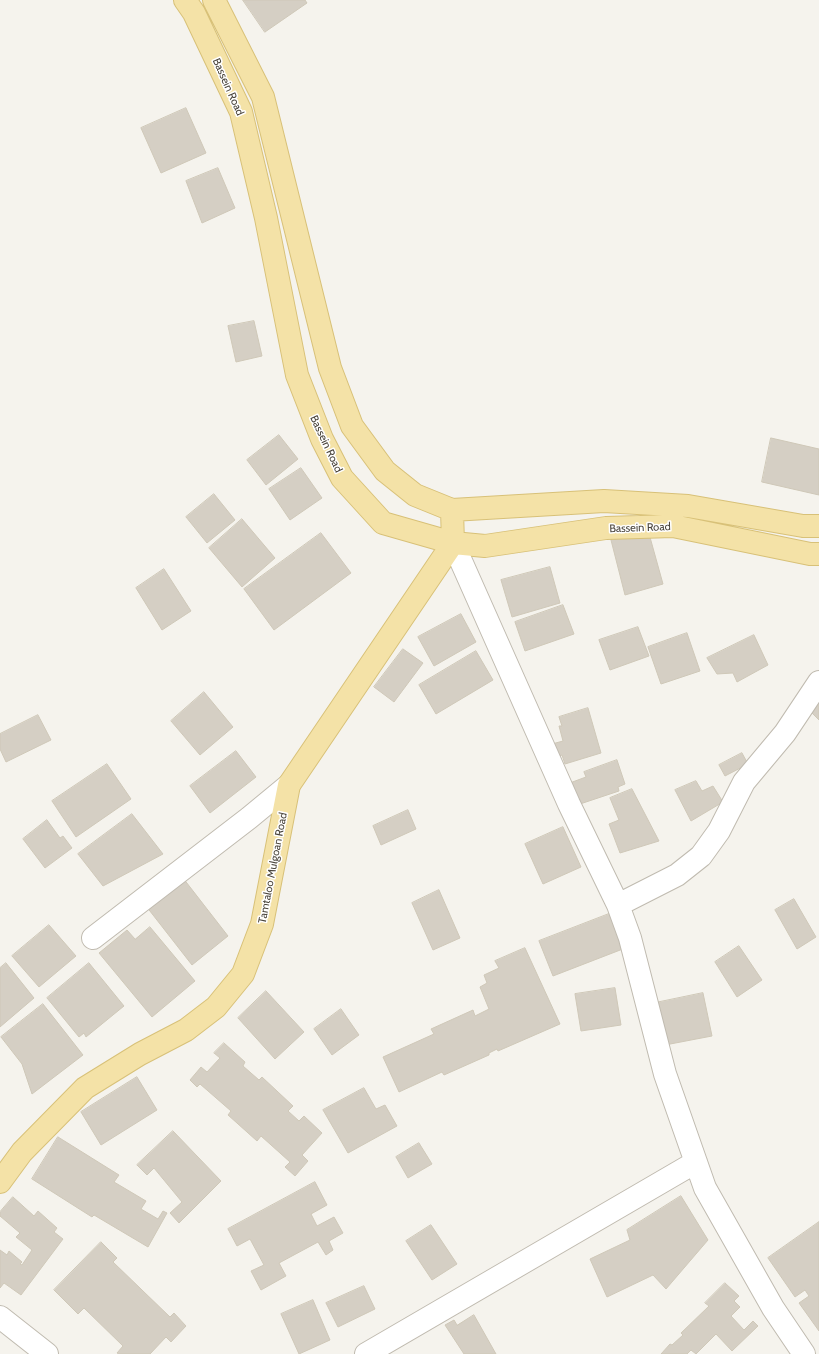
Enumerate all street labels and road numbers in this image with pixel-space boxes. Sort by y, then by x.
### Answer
street label: Bassein Road [209,56,247,118]
street label: Bassein Road [307,413,345,475]
street label: Bassein Road [609,520,671,536]
street label: Tamtaloo Mulgoan Road [256,811,290,925]

